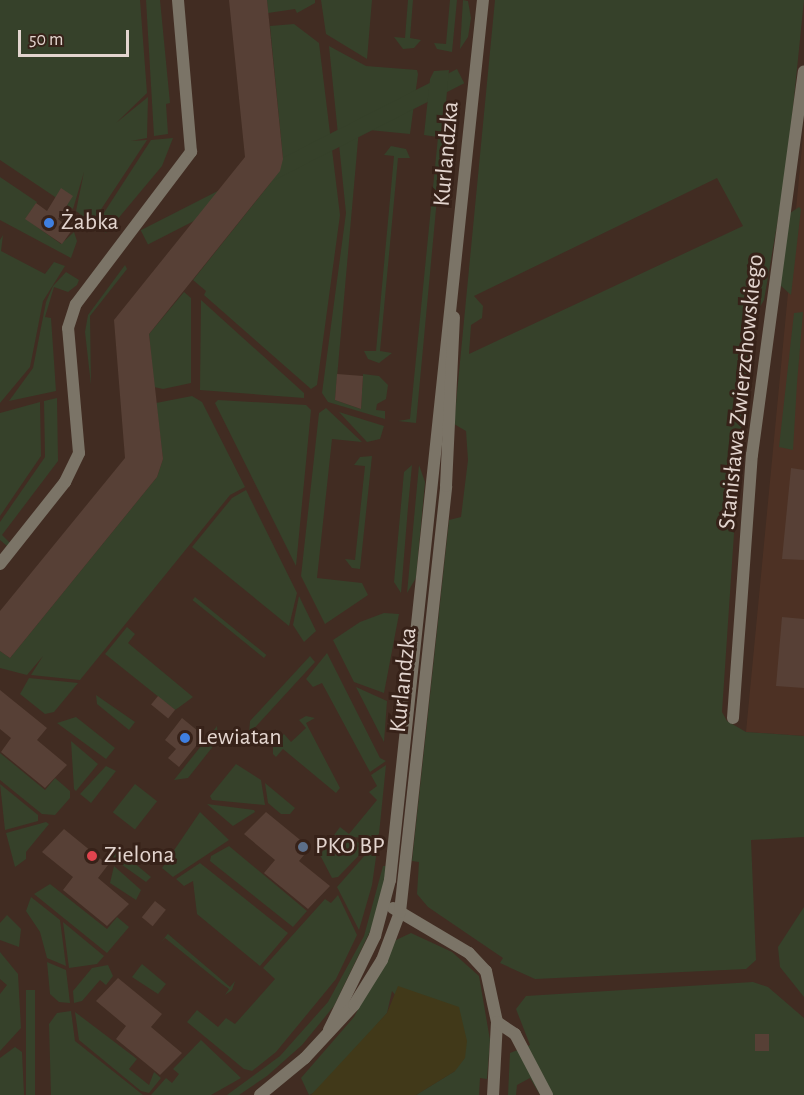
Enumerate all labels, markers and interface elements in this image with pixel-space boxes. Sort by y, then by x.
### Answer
scale bar [21,18,132,56]
text: 50 m [29,31,63,49]
street label: Kurlandzka [428,100,466,208]
place label: Żabka [61,209,119,237]
marker: Żabka [42,216,56,230]
street label: Stanisława Zwierzchowskiego [713,253,771,531]
street label: Kurlandzka [384,626,424,734]
place label: Lewiatan [197,724,282,752]
marker: Lewiatan [178,731,192,745]
place label: PKO BP [315,833,385,861]
marker: PKO BP [296,840,310,854]
place label: Zielona [104,842,174,870]
marker: Zielona [85,849,99,863]

